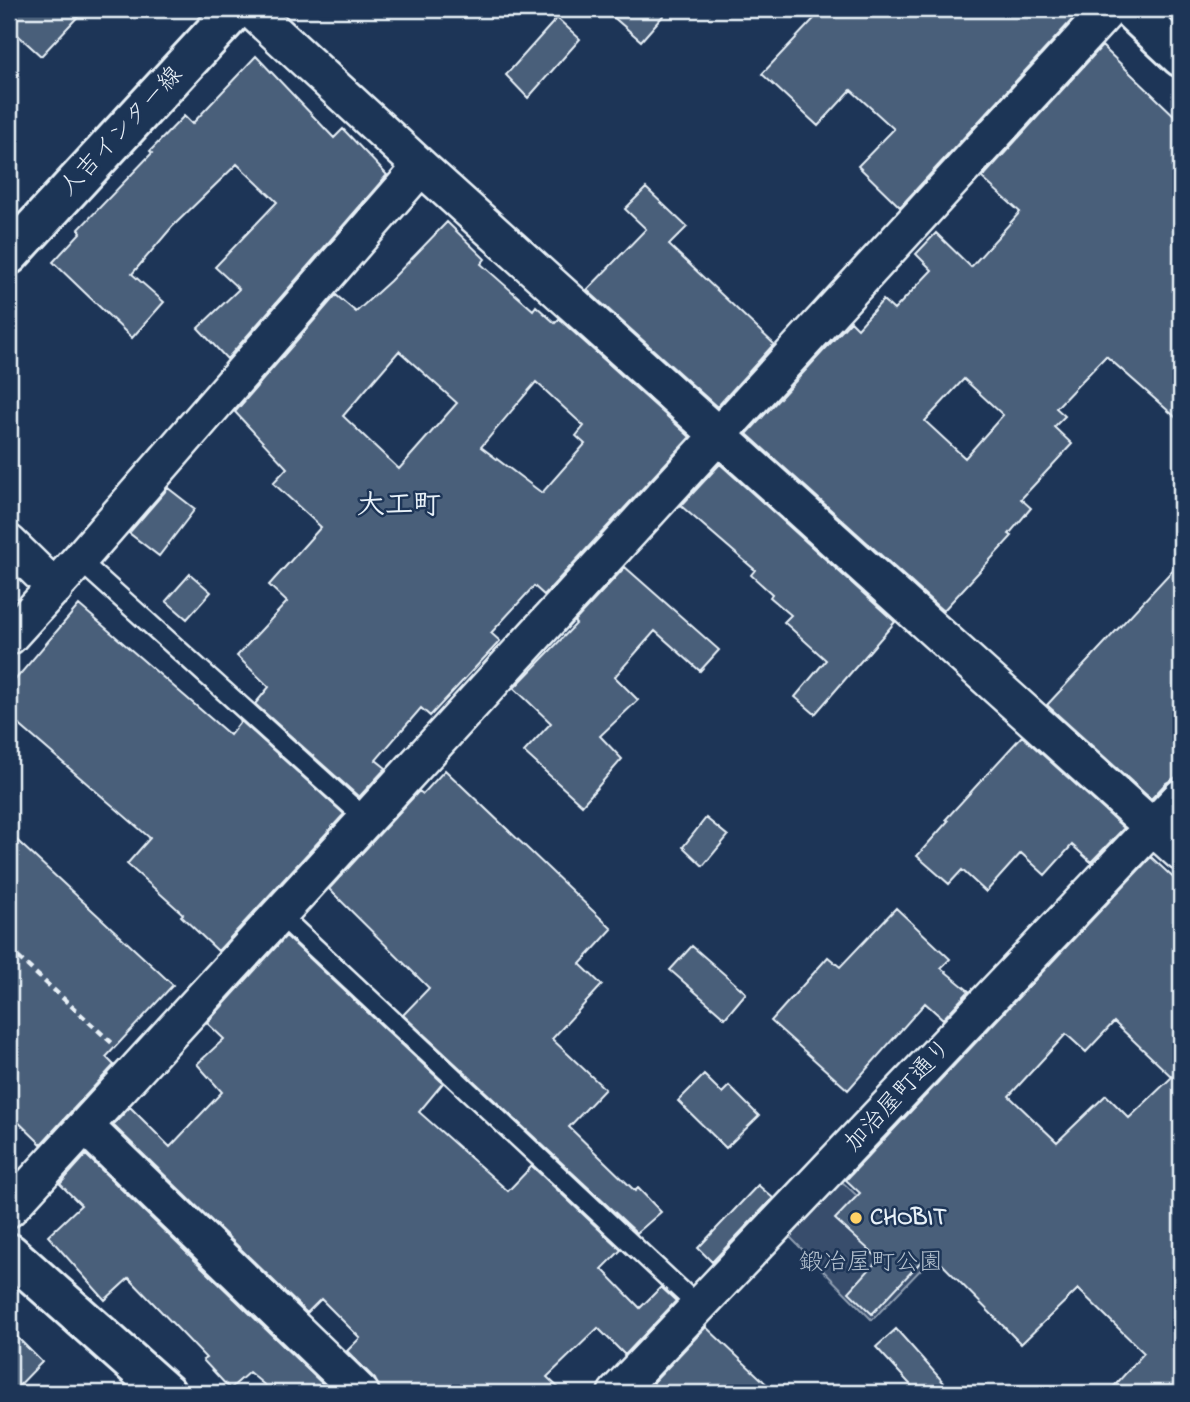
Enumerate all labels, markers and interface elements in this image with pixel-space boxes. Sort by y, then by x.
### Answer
street label: 人吉インター線 [52,59,192,205]
district label: 大工町 [357,486,441,527]
street label: 加治屋町通り [837,1031,961,1161]
place label: CHOBIT [870,1201,947,1236]
marker: CHOBIT [848,1210,864,1226]
park label: 鍛冶屋町公園 [799,1246,943,1281]

